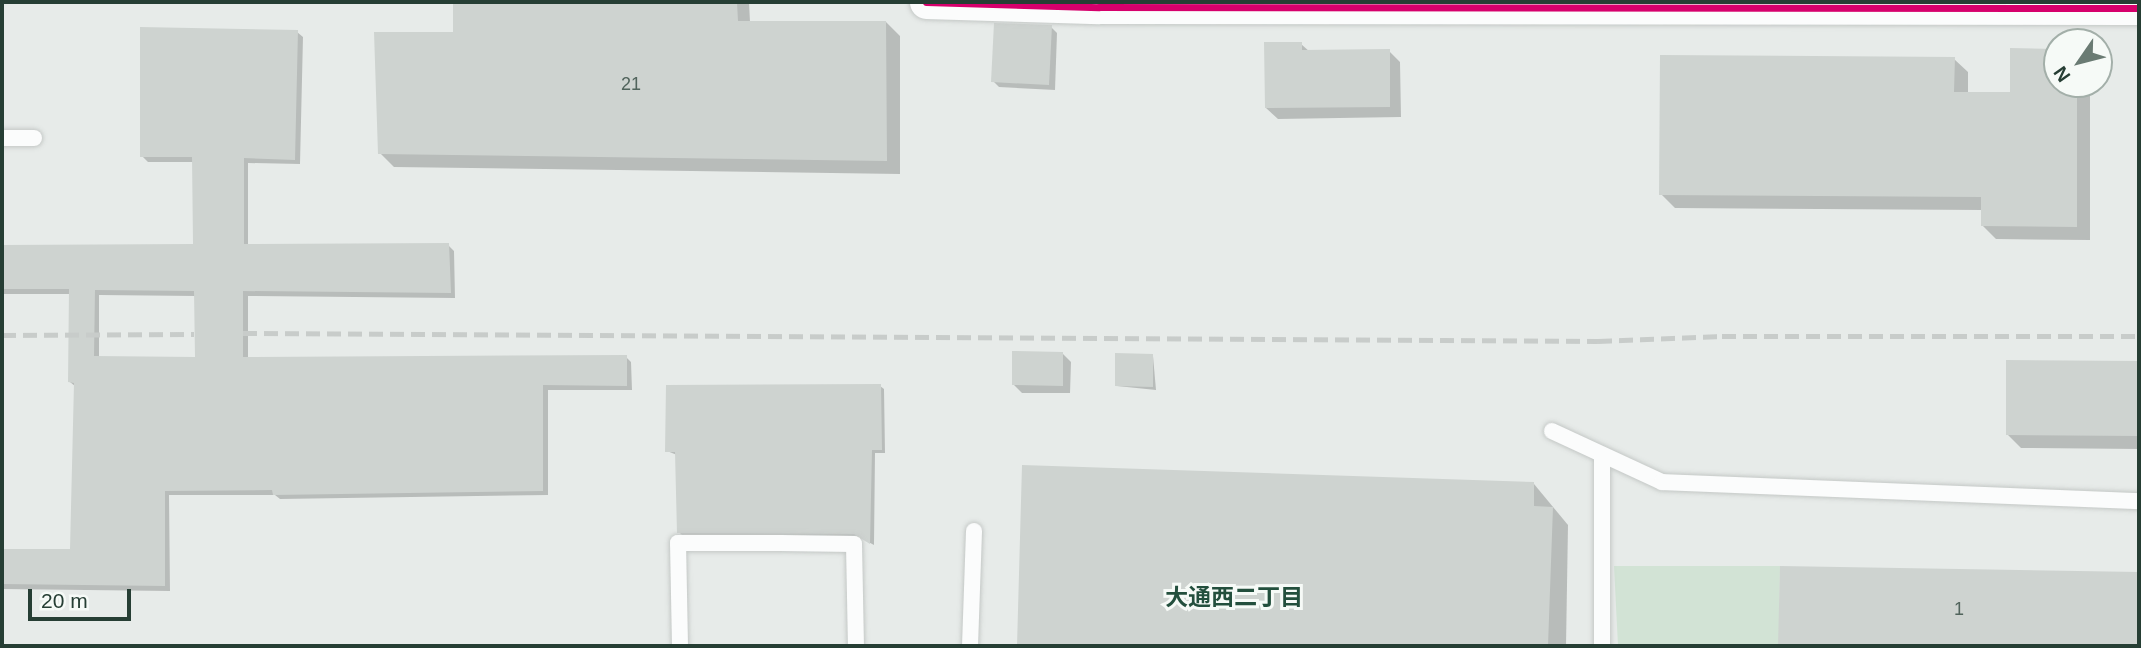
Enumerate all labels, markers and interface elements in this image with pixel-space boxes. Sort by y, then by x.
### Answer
north arrow [2043,28,2113,98]
text: N [2049,63,2075,86]
house number: 21 [621,73,641,95]
scale bar [32,574,135,618]
district label: 大通西二丁目 [1165,583,1303,611]
text: 20 m [41,589,88,612]
house number: 1 [1954,598,1964,620]

